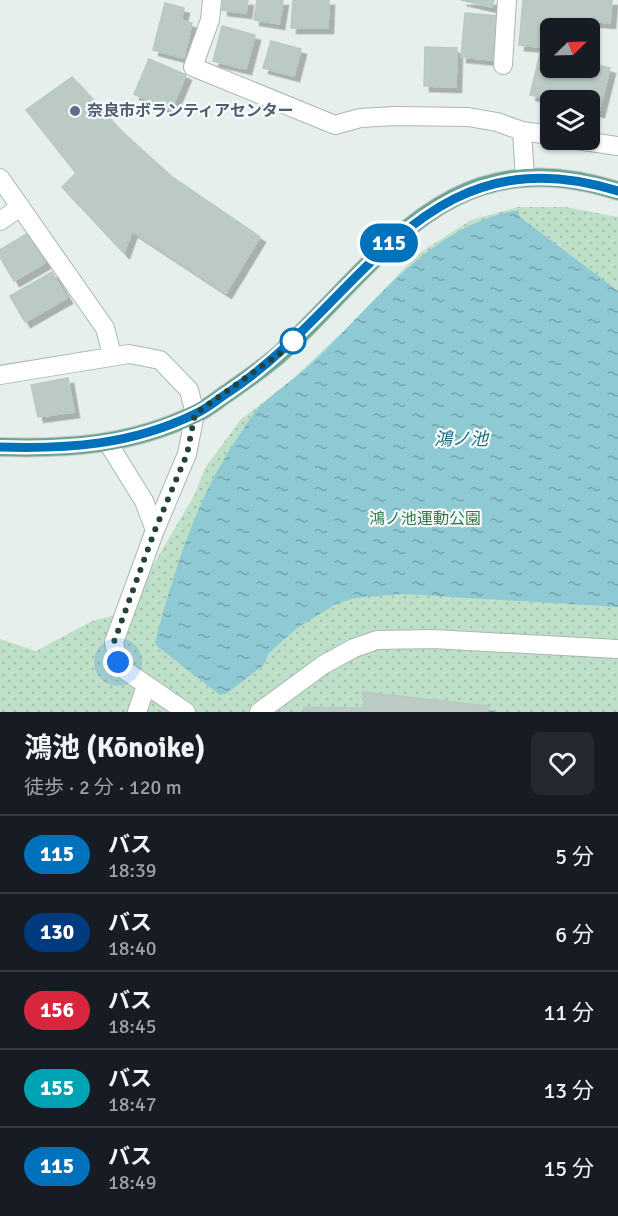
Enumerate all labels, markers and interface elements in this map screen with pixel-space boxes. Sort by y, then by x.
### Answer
north arrow [540,18,600,78]
map controls [540,18,600,150]
button: layers [540,90,600,150]
place label: 奈良市ボランティアセンター [87,101,294,121]
marker: 奈良市ボランティアセンター [68,104,82,118]
line badge: 115 [354,224,424,262]
text: 115 [372,230,406,256]
unlabelled marker [280,328,306,354]
water label: 鴻ノ池 [434,428,490,450]
park label: 鴻ノ池運動公園 [369,509,481,529]
your location [103,647,133,677]
text: 鴻池 (Kōnoike) [24,731,205,765]
button: heart [531,732,594,795]
text: 徒歩 · 2 分 · 120 m [24,775,182,800]
text: バス [108,831,152,858]
text: 115 [40,841,74,867]
text: 5 分 [555,843,594,870]
text: 18:39 [108,858,157,883]
text: バス [108,909,152,936]
text: 130 [40,919,74,945]
text: 6 分 [555,921,594,948]
text: 18:40 [108,936,157,961]
text: バス [108,987,152,1014]
text: 156 [40,997,74,1023]
text: 11 分 [543,999,594,1026]
text: 18:45 [108,1014,157,1039]
text: バス [108,1065,152,1092]
text: 155 [40,1075,74,1101]
text: 13 分 [543,1077,594,1104]
text: 18:47 [108,1092,157,1117]
text: バス [108,1143,152,1170]
text: 115 [40,1153,74,1179]
text: 15 分 [543,1155,594,1182]
text: 18:49 [108,1170,157,1195]

